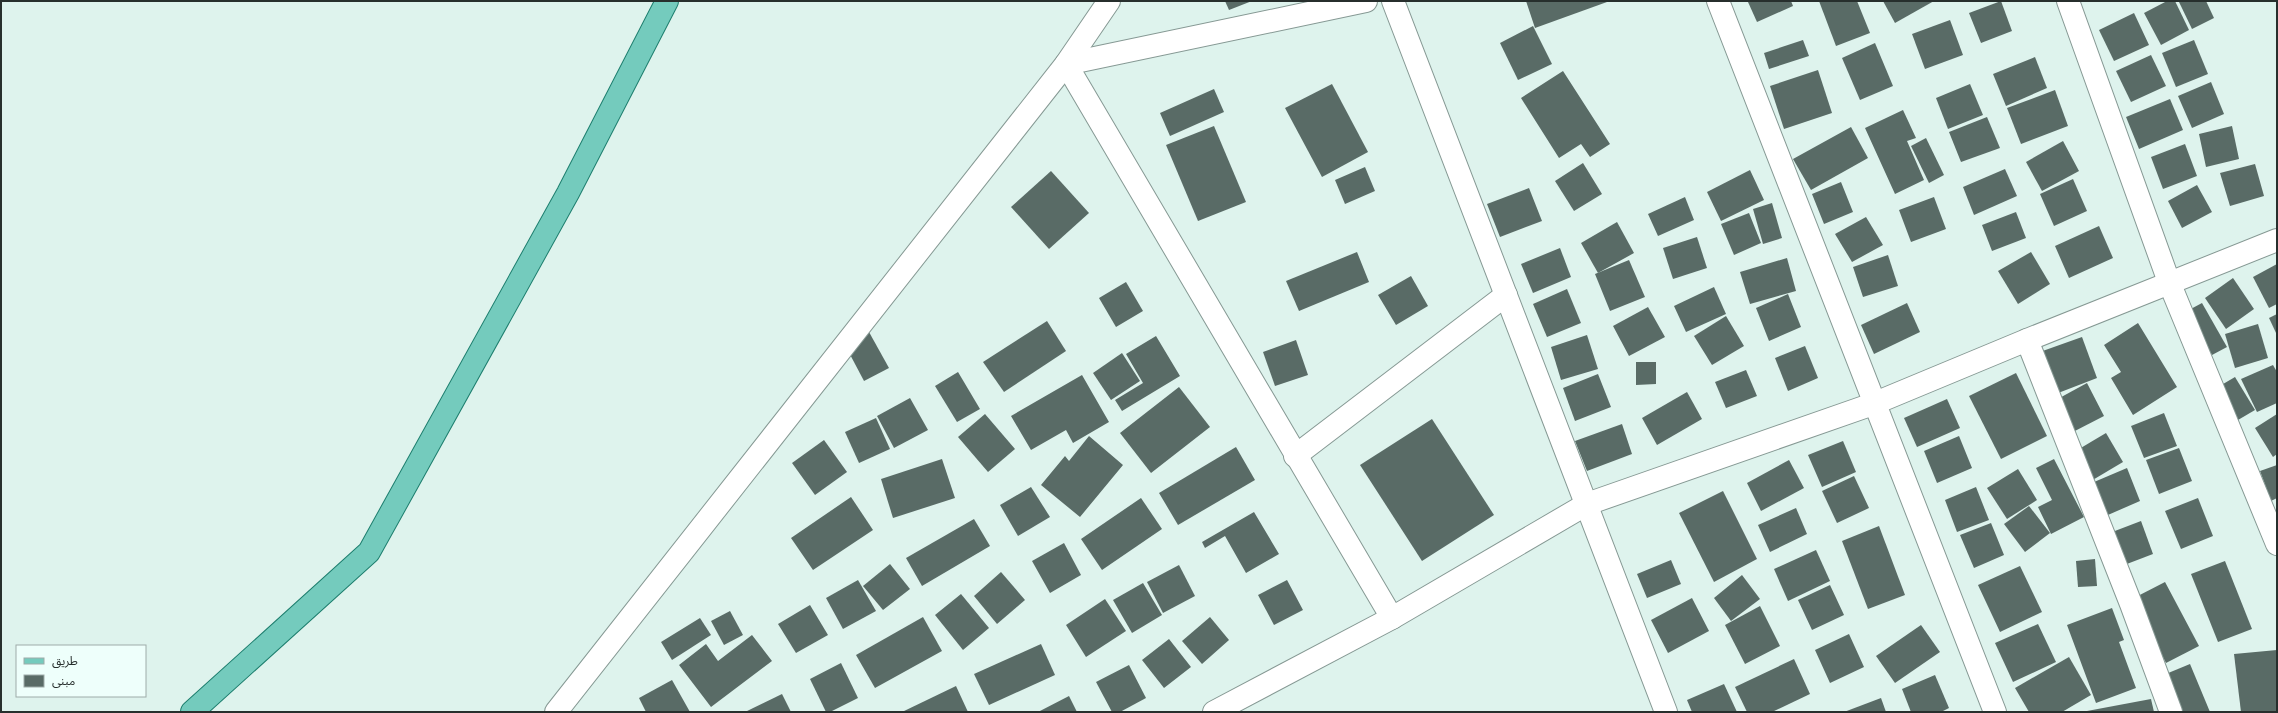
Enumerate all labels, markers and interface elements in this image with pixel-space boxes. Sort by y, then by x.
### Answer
legend [16,645,146,697]
text: طريق [52,653,78,669]
text: مبنى [52,673,75,689]

